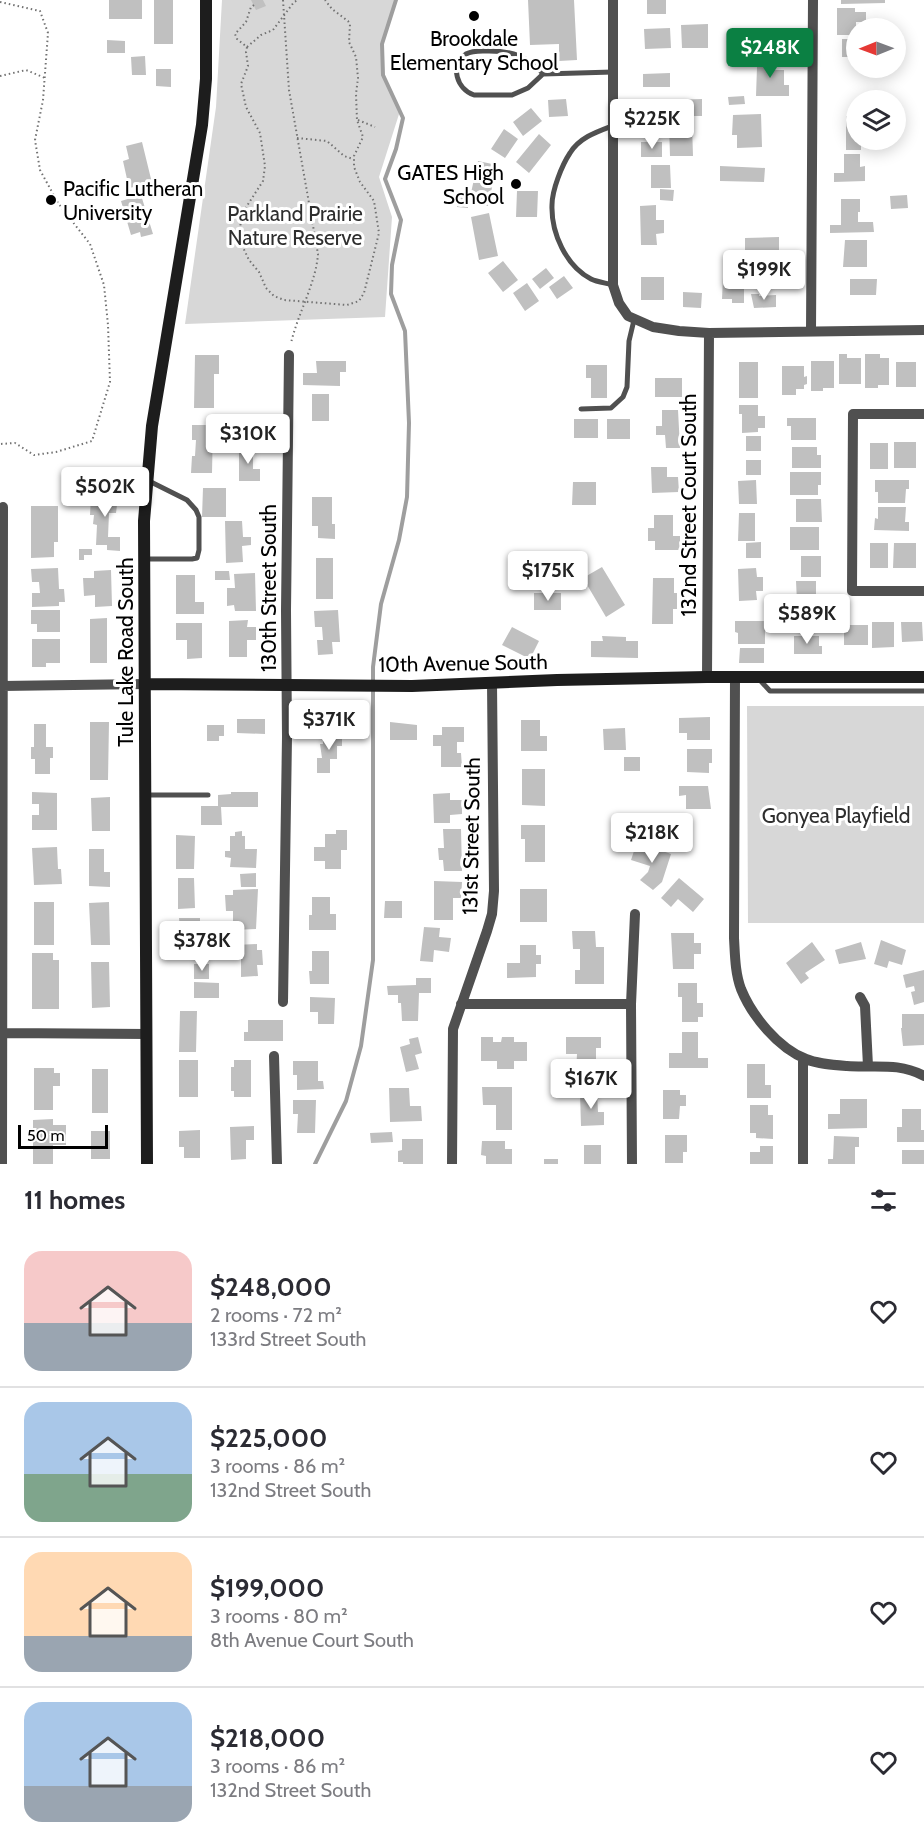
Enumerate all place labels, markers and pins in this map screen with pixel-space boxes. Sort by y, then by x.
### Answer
marker: Brookdale Elementary School [467,9,481,23]
place label: Brookdale Elementary School [390,26,558,75]
pin: $248K [728,28,812,79]
pin: $225K [610,99,694,150]
place label: GATES High School [397,160,504,209]
place label: Pacific Lutheran University [63,176,203,225]
marker: GATES High School [509,177,523,191]
marker: Pacific Lutheran University [44,193,58,207]
pin: $199K [722,250,806,301]
pin: $310K [206,414,290,465]
pin: $502K [63,467,147,518]
pin: $175K [506,551,590,602]
pin: $589K [765,594,849,645]
pin: $371K [287,700,371,751]
pin: $218K [610,813,694,864]
pin: $378K [160,921,244,972]
pin: $167K [549,1059,633,1110]

